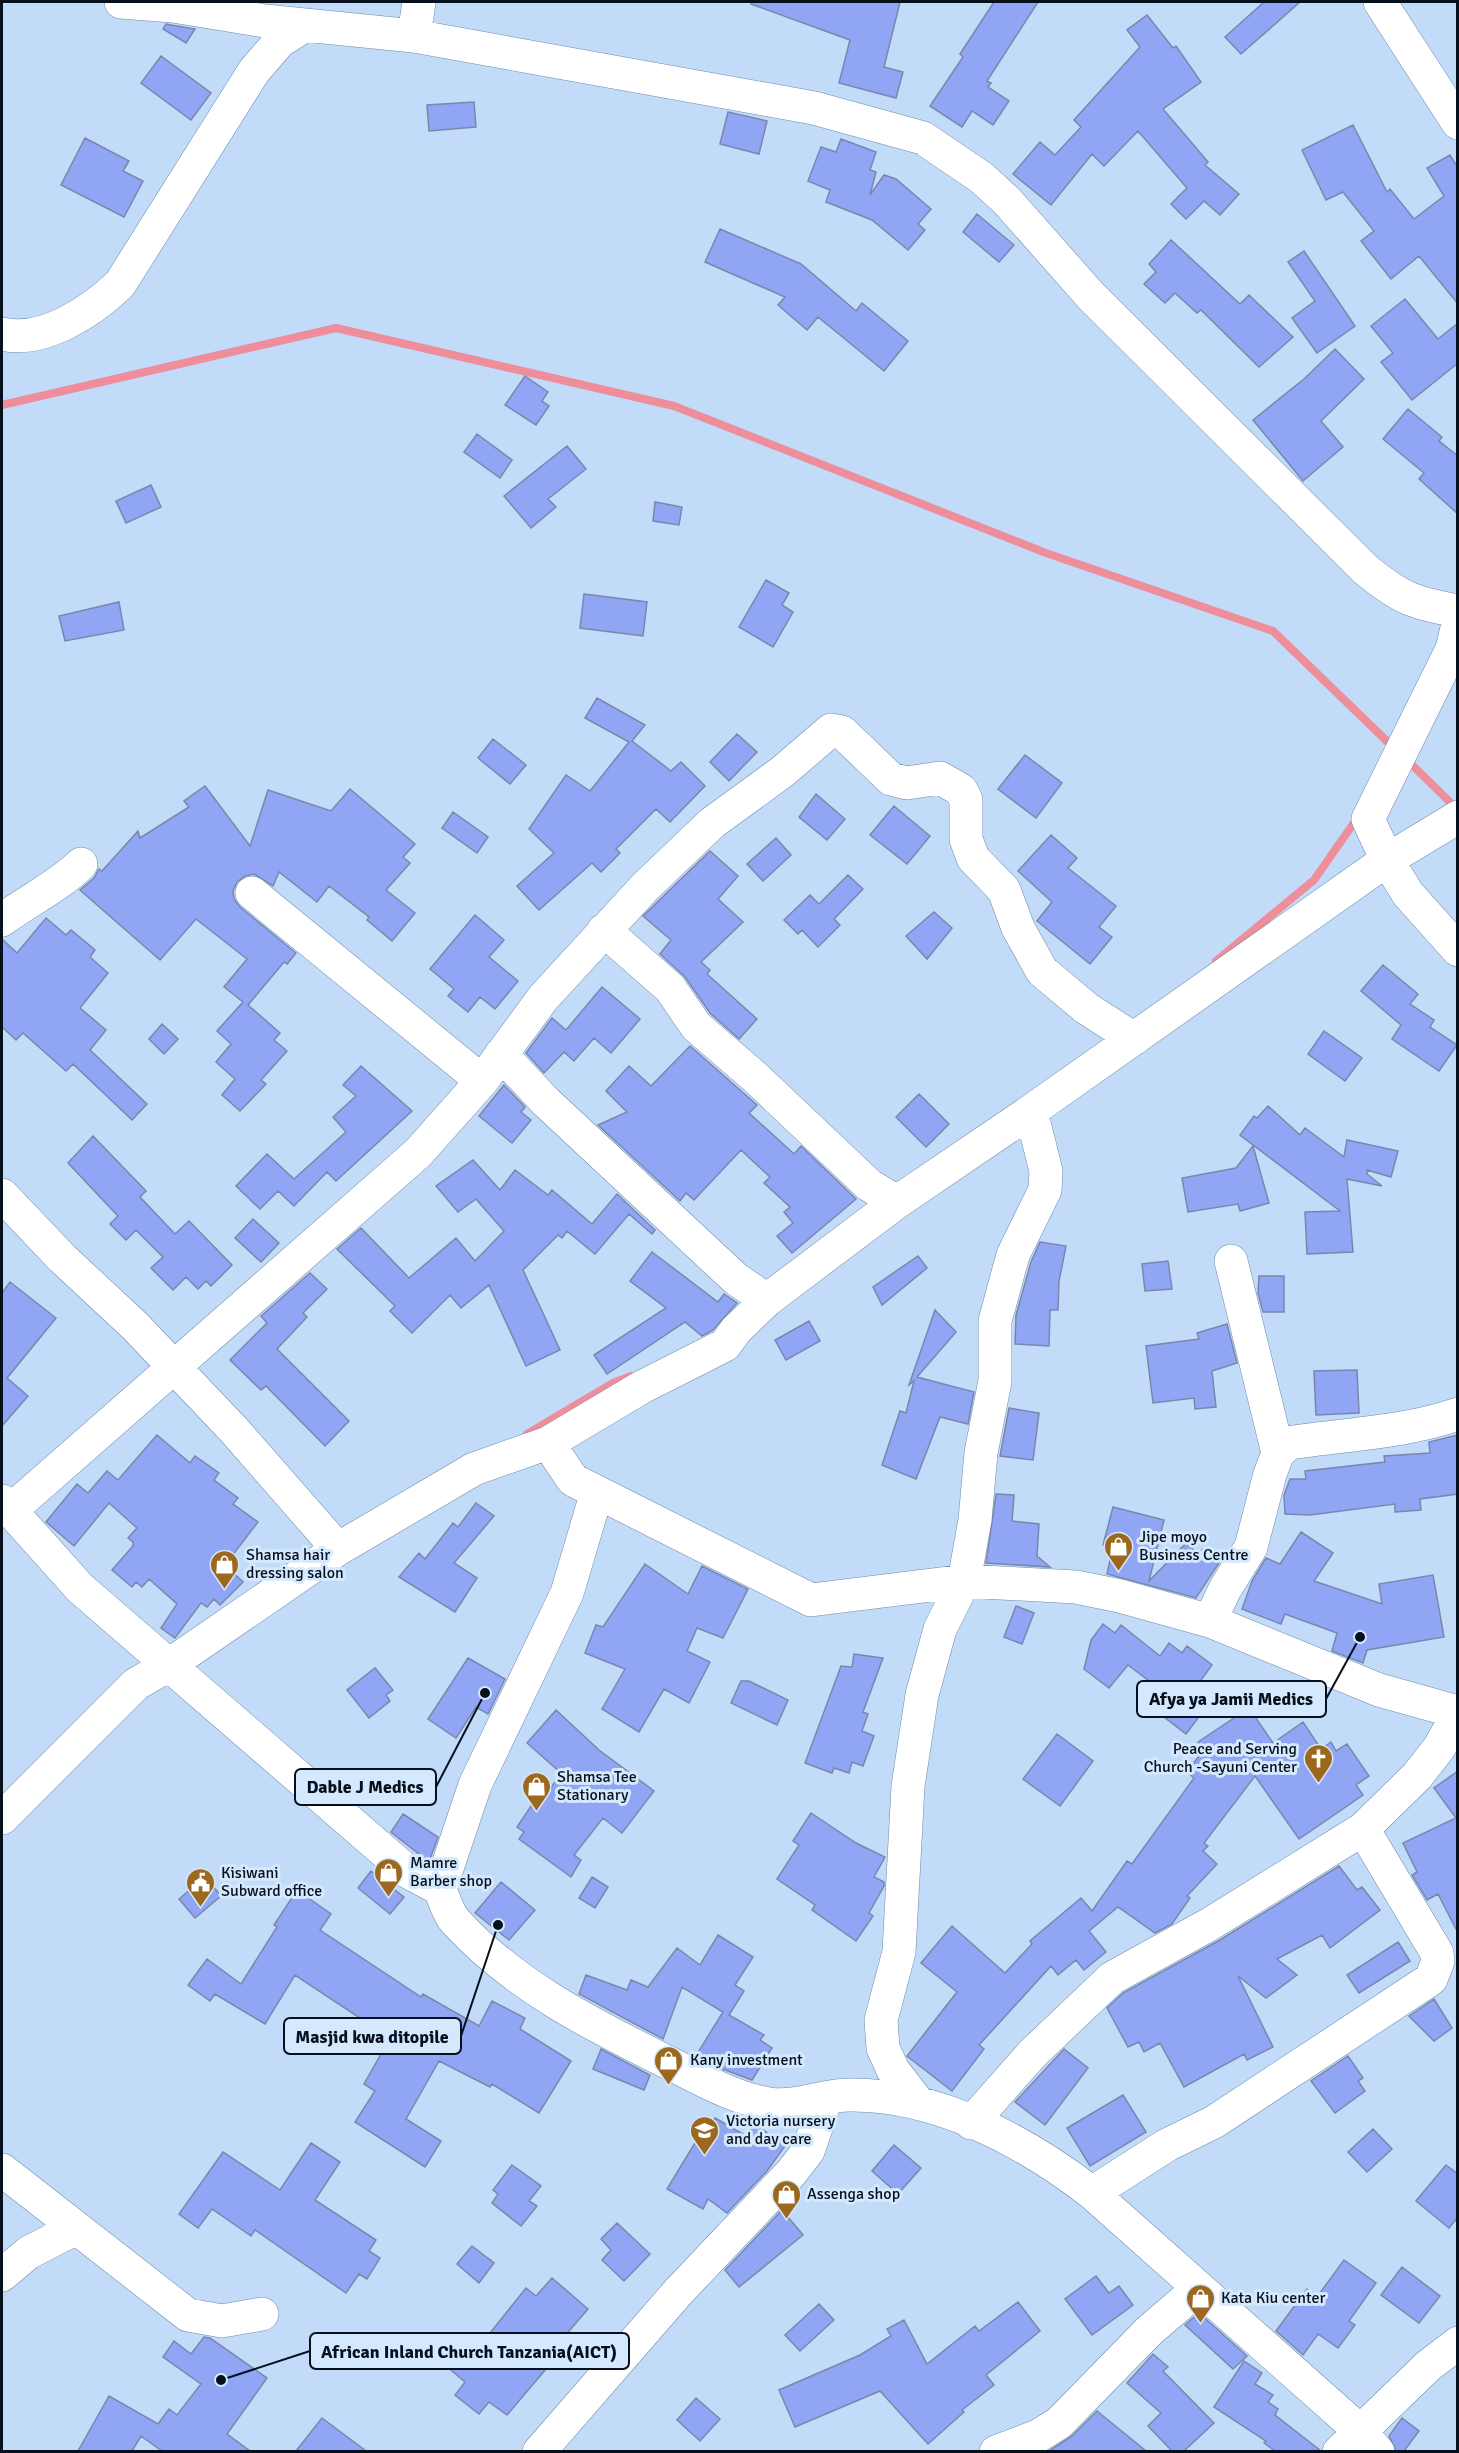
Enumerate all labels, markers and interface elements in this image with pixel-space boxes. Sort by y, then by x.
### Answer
place label: Jipe moyo Business Centre [1139,1527,1249,1565]
shop icon: Jipe moyo Business Centre [1102,1530,1134,1572]
place label: Shamsa hair dressing salon [246,1545,344,1583]
shop icon: Shamsa hair dressing salon [209,1548,241,1590]
callout: Afya ya Jamii Medics [1137,1681,1326,1717]
text: Afya ya Jamii Medics [1149,1688,1313,1710]
place label: Peace and Serving Church -Sayuni Center [1144,1739,1297,1777]
church icon: Peace and Serving Church -Sayuni Center [1302,1742,1334,1784]
place label: Shamsa Tee Stationary [557,1767,637,1805]
callout: Dable J Medics [295,1769,436,1805]
shop icon: Shamsa Tee Stationary [520,1770,552,1812]
text: Dable J Medics [307,1776,424,1798]
place label: Mamre Barber shop [410,1853,492,1891]
shop icon: Mamre Barber shop [373,1856,405,1898]
place label: Kisiwani Subward office [221,1863,322,1901]
public building icon: Kisiwani Subward office [184,1866,216,1908]
callout: Masjid kwa ditopile [284,2018,461,2054]
text: Masjid kwa ditopile [295,2026,449,2048]
shop icon: Kany investment [653,2044,685,2086]
place label: Kany investment [690,2050,803,2070]
place label: Victoria nursery and day care [726,2111,836,2149]
school or university icon: Victoria nursery and day care [689,2114,721,2156]
shop icon: Assenga shop [770,2178,802,2220]
place label: Assenga shop [807,2184,900,2204]
shop icon: Kata Kiu center [1184,2282,1216,2324]
place label: Kata Kiu center [1221,2288,1325,2308]
callout: African Inland Church Tanzania(AICT) [310,2333,629,2369]
text: African Inland Church Tanzania(AICT) [321,2341,617,2363]

